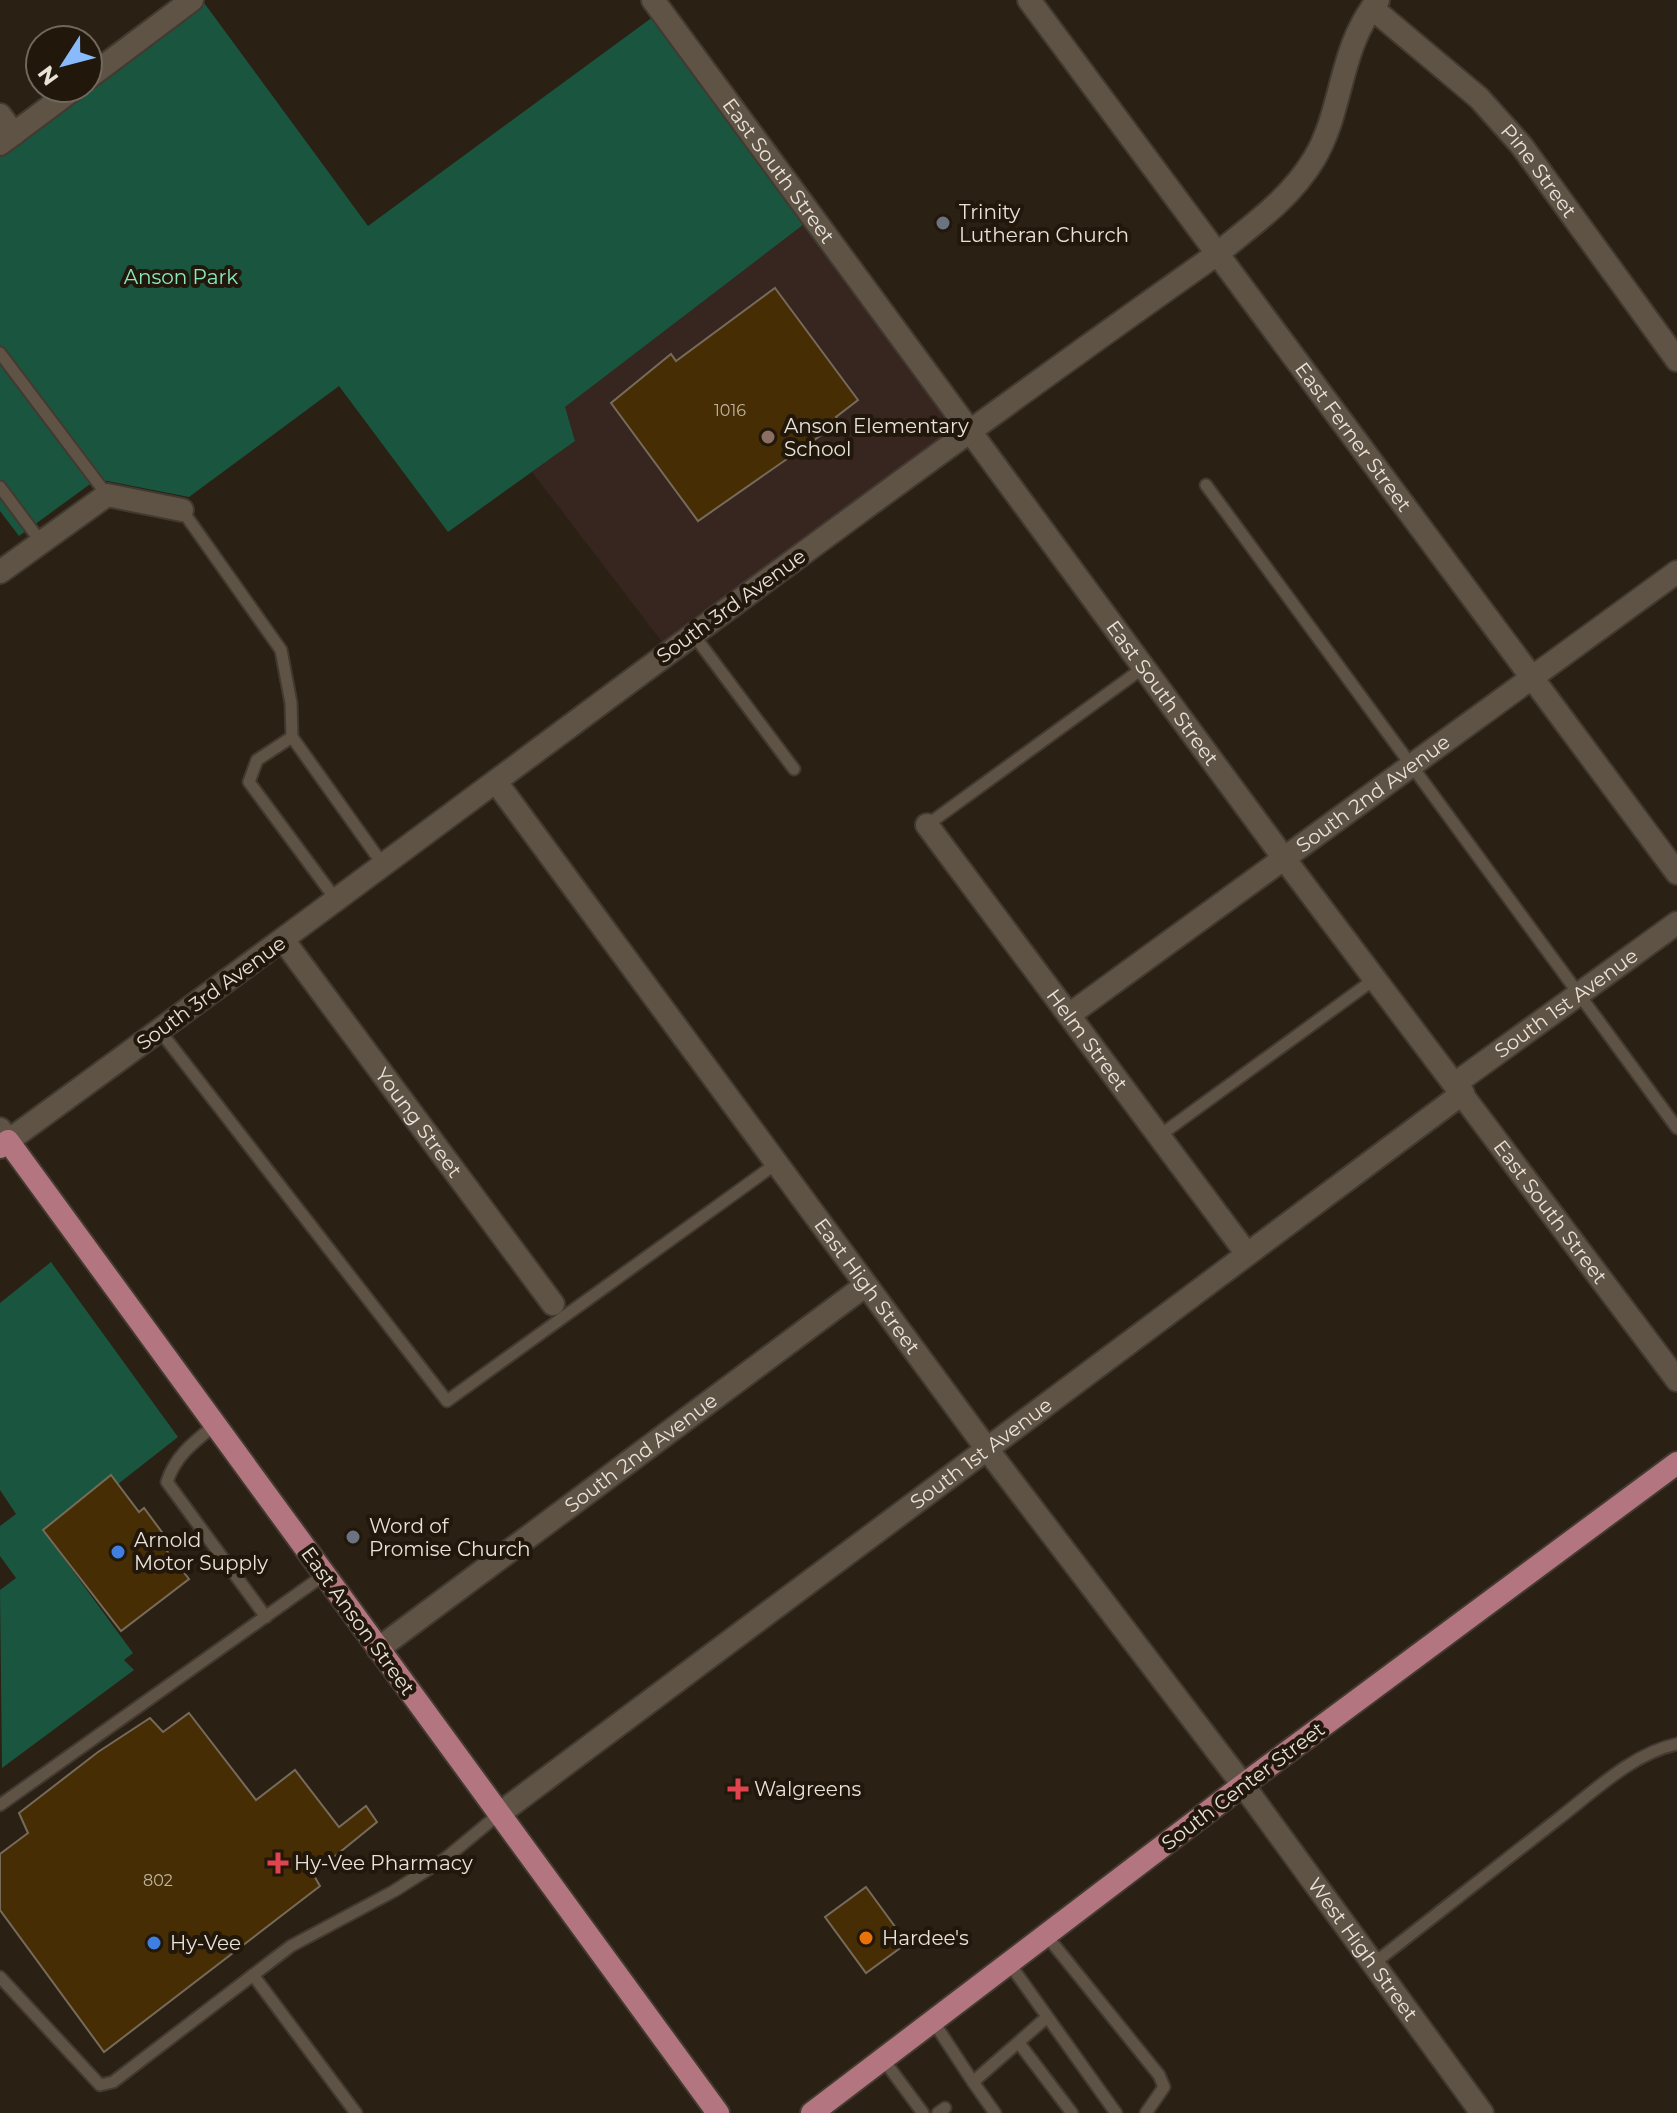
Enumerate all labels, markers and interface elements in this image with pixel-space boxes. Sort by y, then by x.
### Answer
north arrow [24,24,104,104]
text: N [32,60,64,91]
street label: East South Street [717,94,840,248]
street label: Pine Street [1496,119,1582,222]
place label: Trinity Lutheran Church [959,200,1129,247]
marker: Trinity Lutheran Church [934,214,952,232]
park label: Anson Park [124,265,238,289]
street label: East Ferner Street [1290,357,1416,516]
house number: 1016 [714,401,746,420]
place label: Anson Elementary School [784,414,969,461]
marker: Anson Elementary School [759,428,777,446]
street label: South 3rd Avenue [652,544,810,668]
street label: East South Street [1101,616,1224,770]
street label: South 2nd Avenue [1291,730,1455,858]
street label: South 3rd Avenue [132,931,290,1055]
street label: South 1st Avenue [1490,943,1643,1063]
street label: Helm Street [1042,984,1133,1095]
street label: Young Street [370,1063,467,1182]
street label: East South Street [1488,1135,1612,1289]
street label: East High Street [809,1213,925,1359]
street label: South 2nd Avenue [560,1388,722,1518]
street label: South 1st Avenue [905,1393,1057,1514]
place label: Word of Promise Church [369,1514,530,1561]
place label: Arnold Motor Supply [134,1528,268,1575]
marker: Word of Promise Church [344,1528,362,1546]
street label: East Anson Street [296,1542,420,1700]
marker: Arnold Motor Supply [109,1543,127,1561]
street label: South Center Street [1157,1717,1329,1855]
place label: Walgreens [754,1777,861,1801]
marker: Walgreens [729,1780,747,1798]
place label: Hy-Vee Pharmacy [294,1851,473,1875]
marker: Hy-Vee Pharmacy [269,1854,287,1872]
house number: 802 [143,1871,173,1890]
street label: West High Street [1303,1873,1423,2026]
place label: Hardee's [882,1926,969,1950]
marker: Hardee's [857,1929,875,1947]
place label: Hy-Vee [170,1931,241,1955]
marker: Hy-Vee [145,1934,163,1952]

